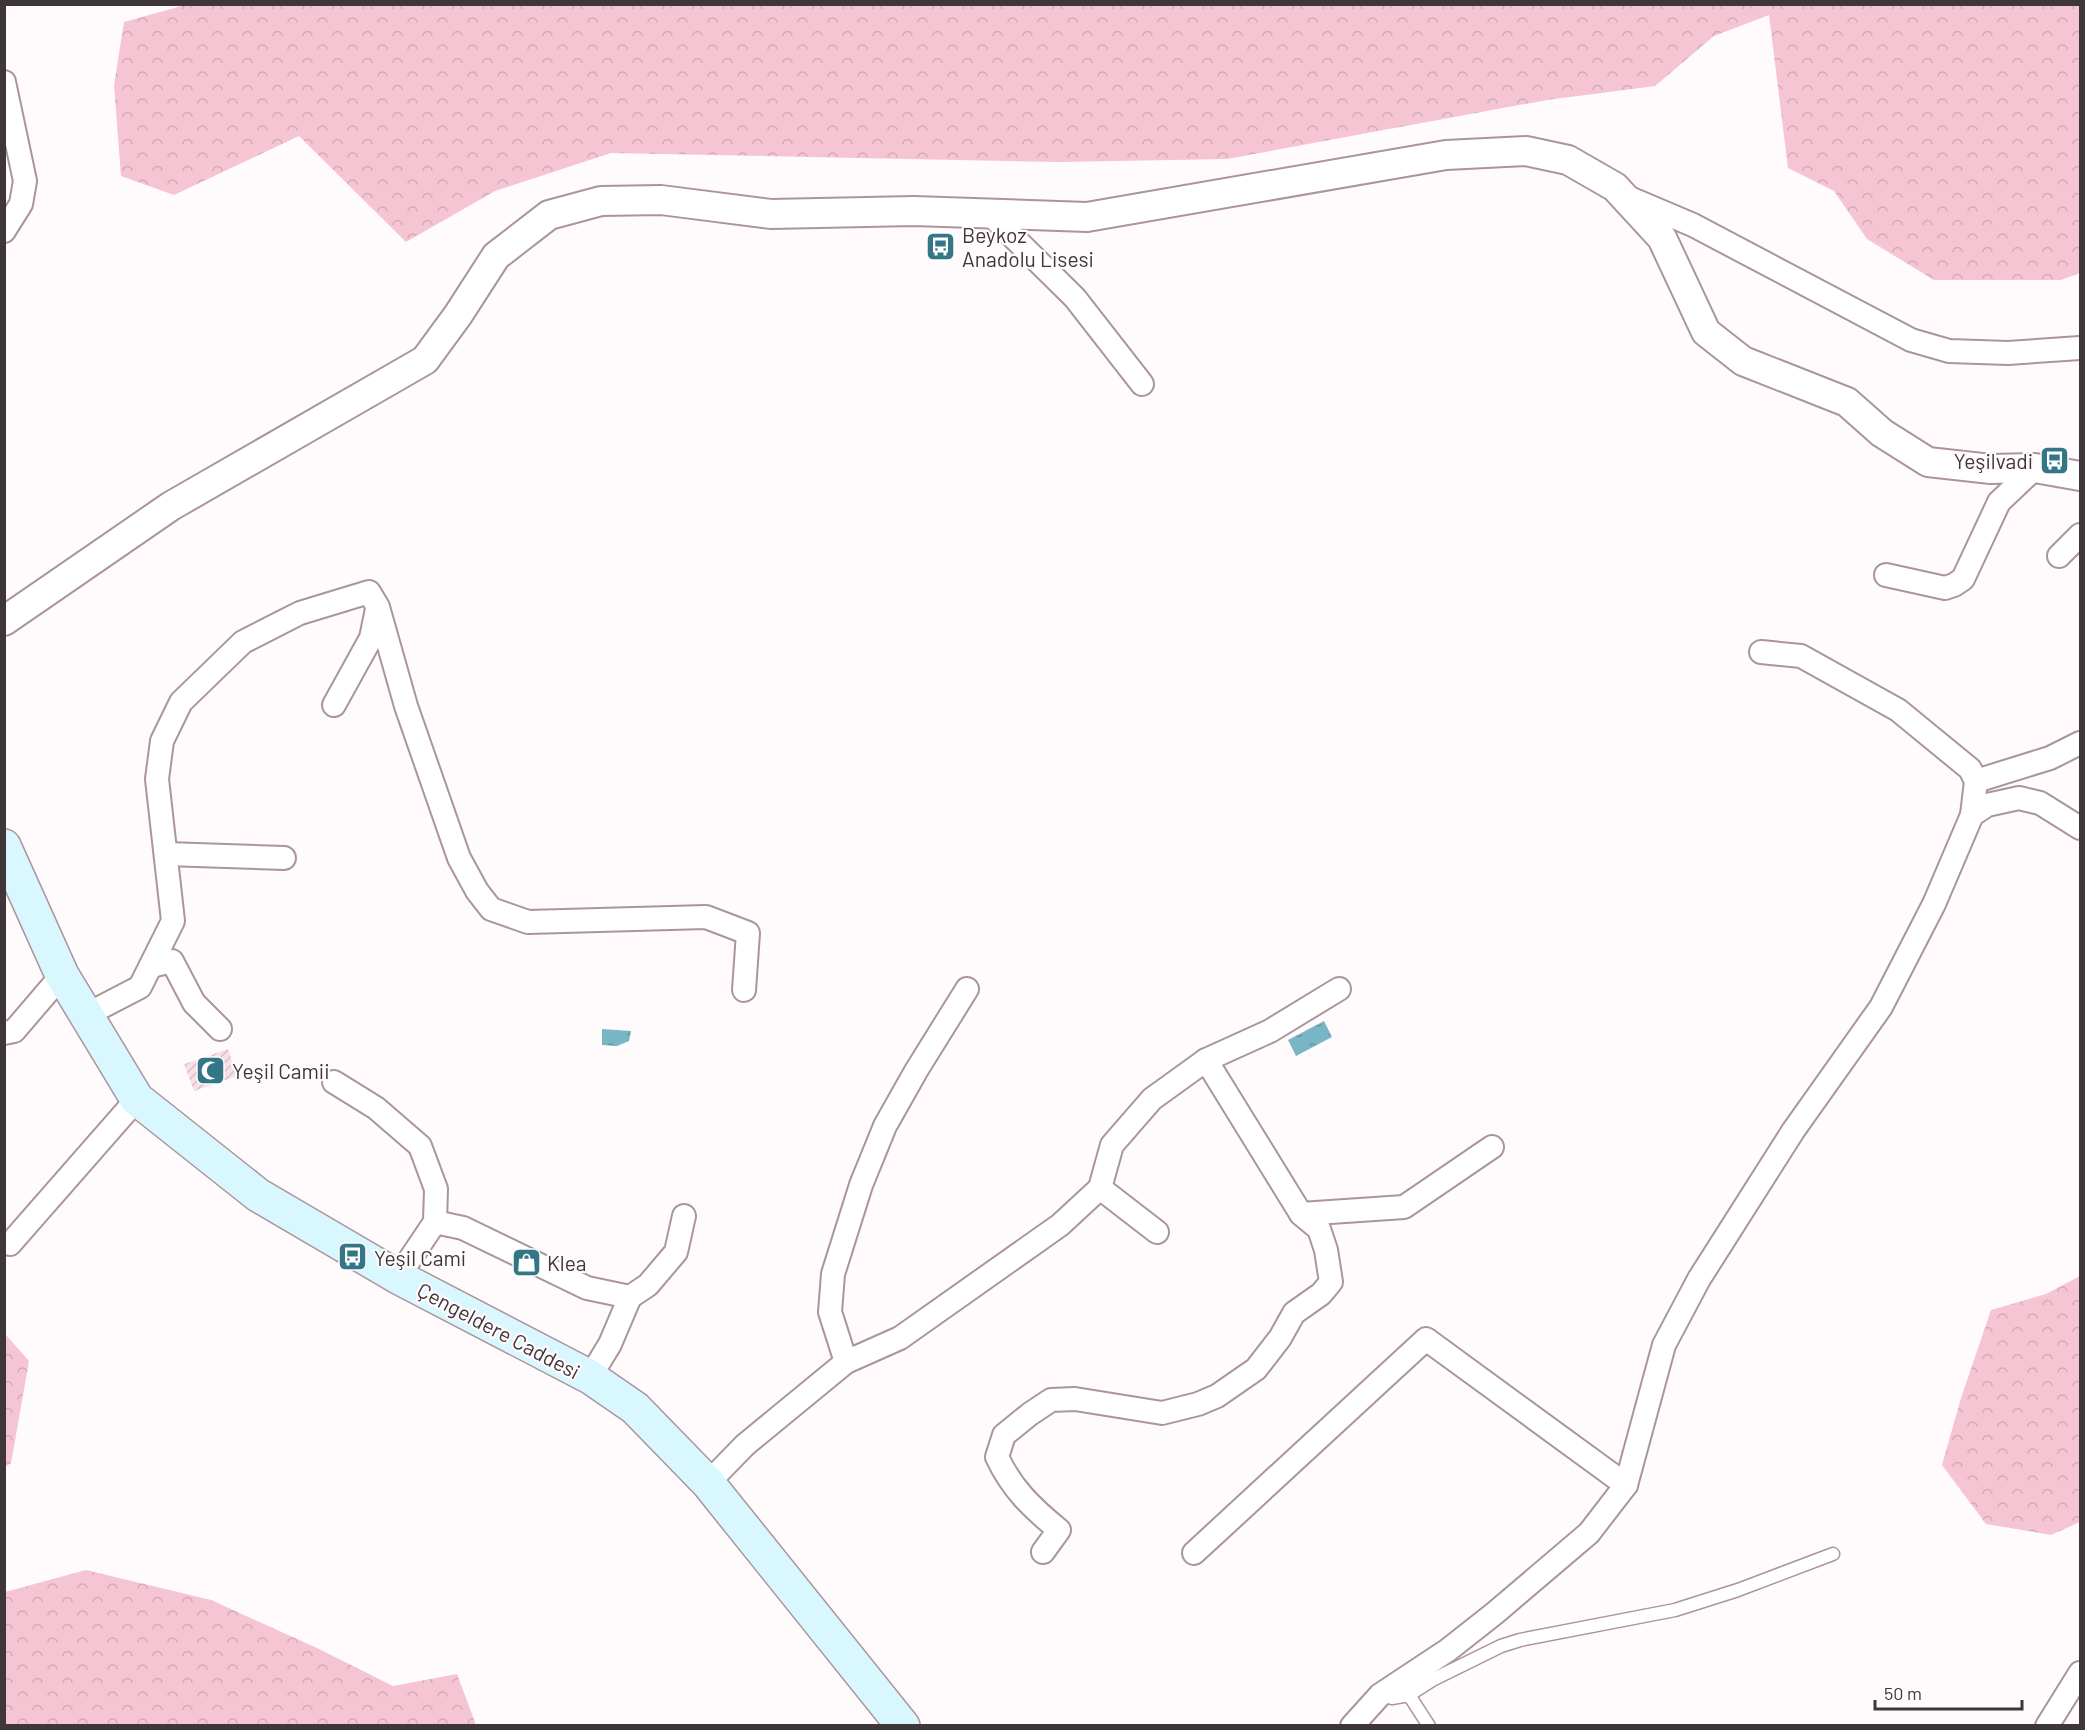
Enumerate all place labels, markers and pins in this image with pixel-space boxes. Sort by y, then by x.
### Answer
place label: Beykoz Anadolu Lisesi [962,222,1094,271]
bus stop icon: Beykoz Anadolu Lisesi [925,230,957,262]
bus stop icon: Yeşilvadi [2038,444,2070,476]
place label: Yeşilvadi [1954,448,2033,473]
mosque icon: Yeşil Camii [195,1054,227,1086]
place label: Yeşil Camii [232,1058,330,1083]
bus stop icon: Yeşil Cami [337,1241,369,1273]
place label: Yeşil Cami [374,1245,466,1270]
shop icon: Klea [510,1246,542,1278]
place label: Klea [547,1250,586,1275]

